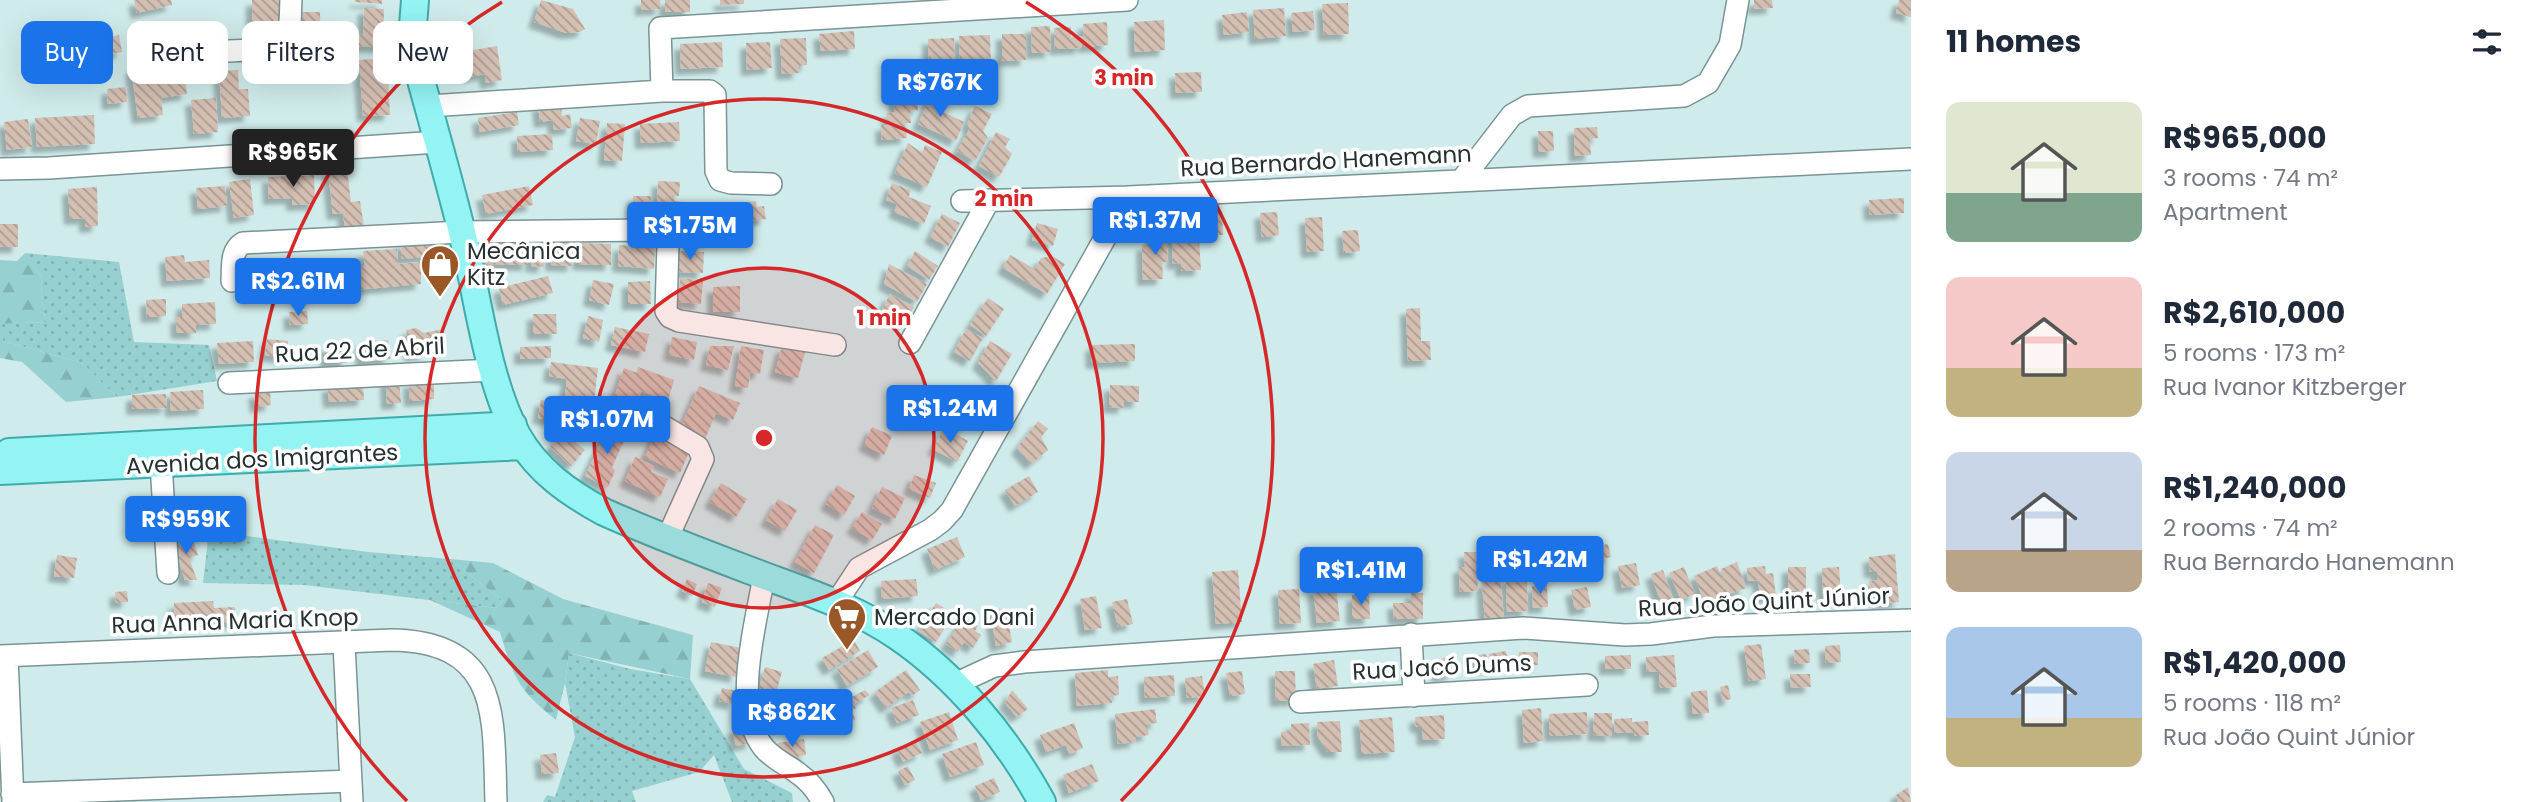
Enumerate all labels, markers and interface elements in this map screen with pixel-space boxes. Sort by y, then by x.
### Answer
text: 11 homes [1946,20,2081,63]
chip: Buy [21,21,113,84]
chip: Rent [127,21,228,84]
chip: Filters [242,21,359,84]
chip: New [373,21,473,84]
icon: filters [2468,23,2506,61]
pin: R$767K [883,60,997,119]
text: 3 min [1094,63,1154,92]
text: R$767K [897,66,983,98]
text: R$965,000 [2163,116,2327,159]
pin: R$965K [236,130,350,189]
icon: home [2002,130,2086,214]
text: R$965K [248,136,338,168]
street label: Rua Bernardo Hanemann [1180,137,1472,185]
text: 3 rooms · 74 m² [2163,162,2338,194]
text: 2 min [974,184,1034,213]
text: Apartment [2163,196,2288,228]
pin: R$1.37M [1090,198,1220,257]
pin: R$1.75M [625,202,755,262]
text: R$1.37M [1109,204,1201,236]
text: R$1.75M [643,209,737,241]
place label: Mecânica Kitz [467,235,580,293]
shop icon: Mecânica Kitz [419,243,461,298]
pin: R$2.61M [233,258,363,318]
text: R$2.61M [251,265,345,297]
text: R$2,610,000 [2163,291,2345,334]
text: 1 min [857,303,911,332]
icon: home [2002,305,2086,389]
street label: Rua 22 de Abril [274,330,446,370]
text: 5 rooms · 173 m² [2163,337,2345,369]
text: Rua Ivanor Kitzberger [2163,371,2407,403]
pin: R$1.24M [885,386,1015,445]
text: R$1.24M [902,392,998,424]
pin: R$1.07M [542,396,672,456]
text: R$1.07M [560,403,654,435]
centre of rings [752,426,776,450]
street label: Avenida dos Imigrantes [125,436,399,482]
text: R$1,240,000 [2163,466,2346,509]
icon: home [2002,480,2086,564]
pin: R$959K [129,496,243,556]
text: R$959K [141,503,231,535]
text: 2 rooms · 74 m² [2163,512,2338,544]
pin: R$1.42M [1475,536,1605,596]
text: R$1.42M [1492,543,1588,575]
text: Rua Bernardo Hanemann [2163,546,2455,578]
pin: R$1.41M [1296,548,1426,607]
text: R$1.41M [1316,554,1406,586]
street label: Rua João Quint Júnior [1637,579,1891,625]
supermarket icon: Mercado Dani [826,596,868,651]
street label: Rua Anna Maria Knop [111,601,359,641]
place label: Mercado Dani [874,601,1035,633]
text: R$1,420,000 [2163,641,2346,684]
street label: Rua Jacó Dums [1351,646,1533,688]
icon: home [2002,655,2086,739]
text: 5 rooms · 118 m² [2163,687,2341,719]
pin: R$862K [735,690,849,749]
text: R$862K [748,696,836,728]
text: Rua João Quint Júnior [2163,721,2415,753]

